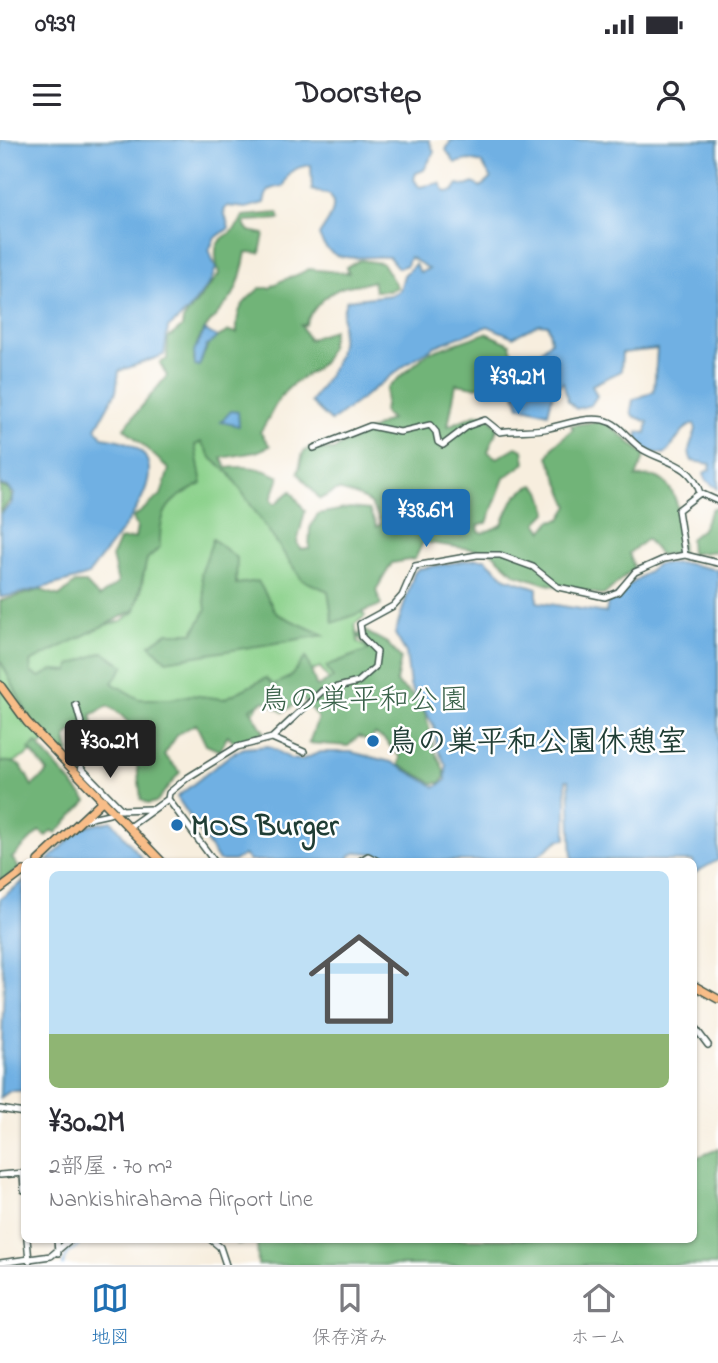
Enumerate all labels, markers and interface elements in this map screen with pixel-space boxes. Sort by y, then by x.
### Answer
text: 09:39 [35,6,75,44]
text: Doorstep [296,71,422,118]
icon: menu [28,76,66,114]
icon: person [652,76,690,114]
pin: ¥39.2M [461,356,575,416]
text: ¥39.2M [490,362,546,395]
pin: ¥38.6M [369,490,483,549]
text: ¥38.6M [398,495,454,528]
park label: 鳥の巣平和公園 [259,680,469,724]
pin: ¥30.2M [53,720,167,780]
place label: 鳥の巣平和公園休憩室 [387,722,687,766]
text: ¥30.2M [81,726,139,759]
marker: 鳥の巣平和公園休憩室 [365,733,381,749]
place label: MOS Burger [191,806,339,851]
marker: MOS Burger [169,817,185,833]
icon: home [296,916,422,1042]
text: ¥30.2M [49,1102,125,1146]
text: 2部屋 · 70 m² [49,1151,173,1184]
text: Nankishirahama Airport Line [49,1184,313,1217]
tab: 地図 [91,1279,129,1352]
tab: 保存済み [312,1279,388,1352]
tab: ホーム [570,1279,627,1352]

